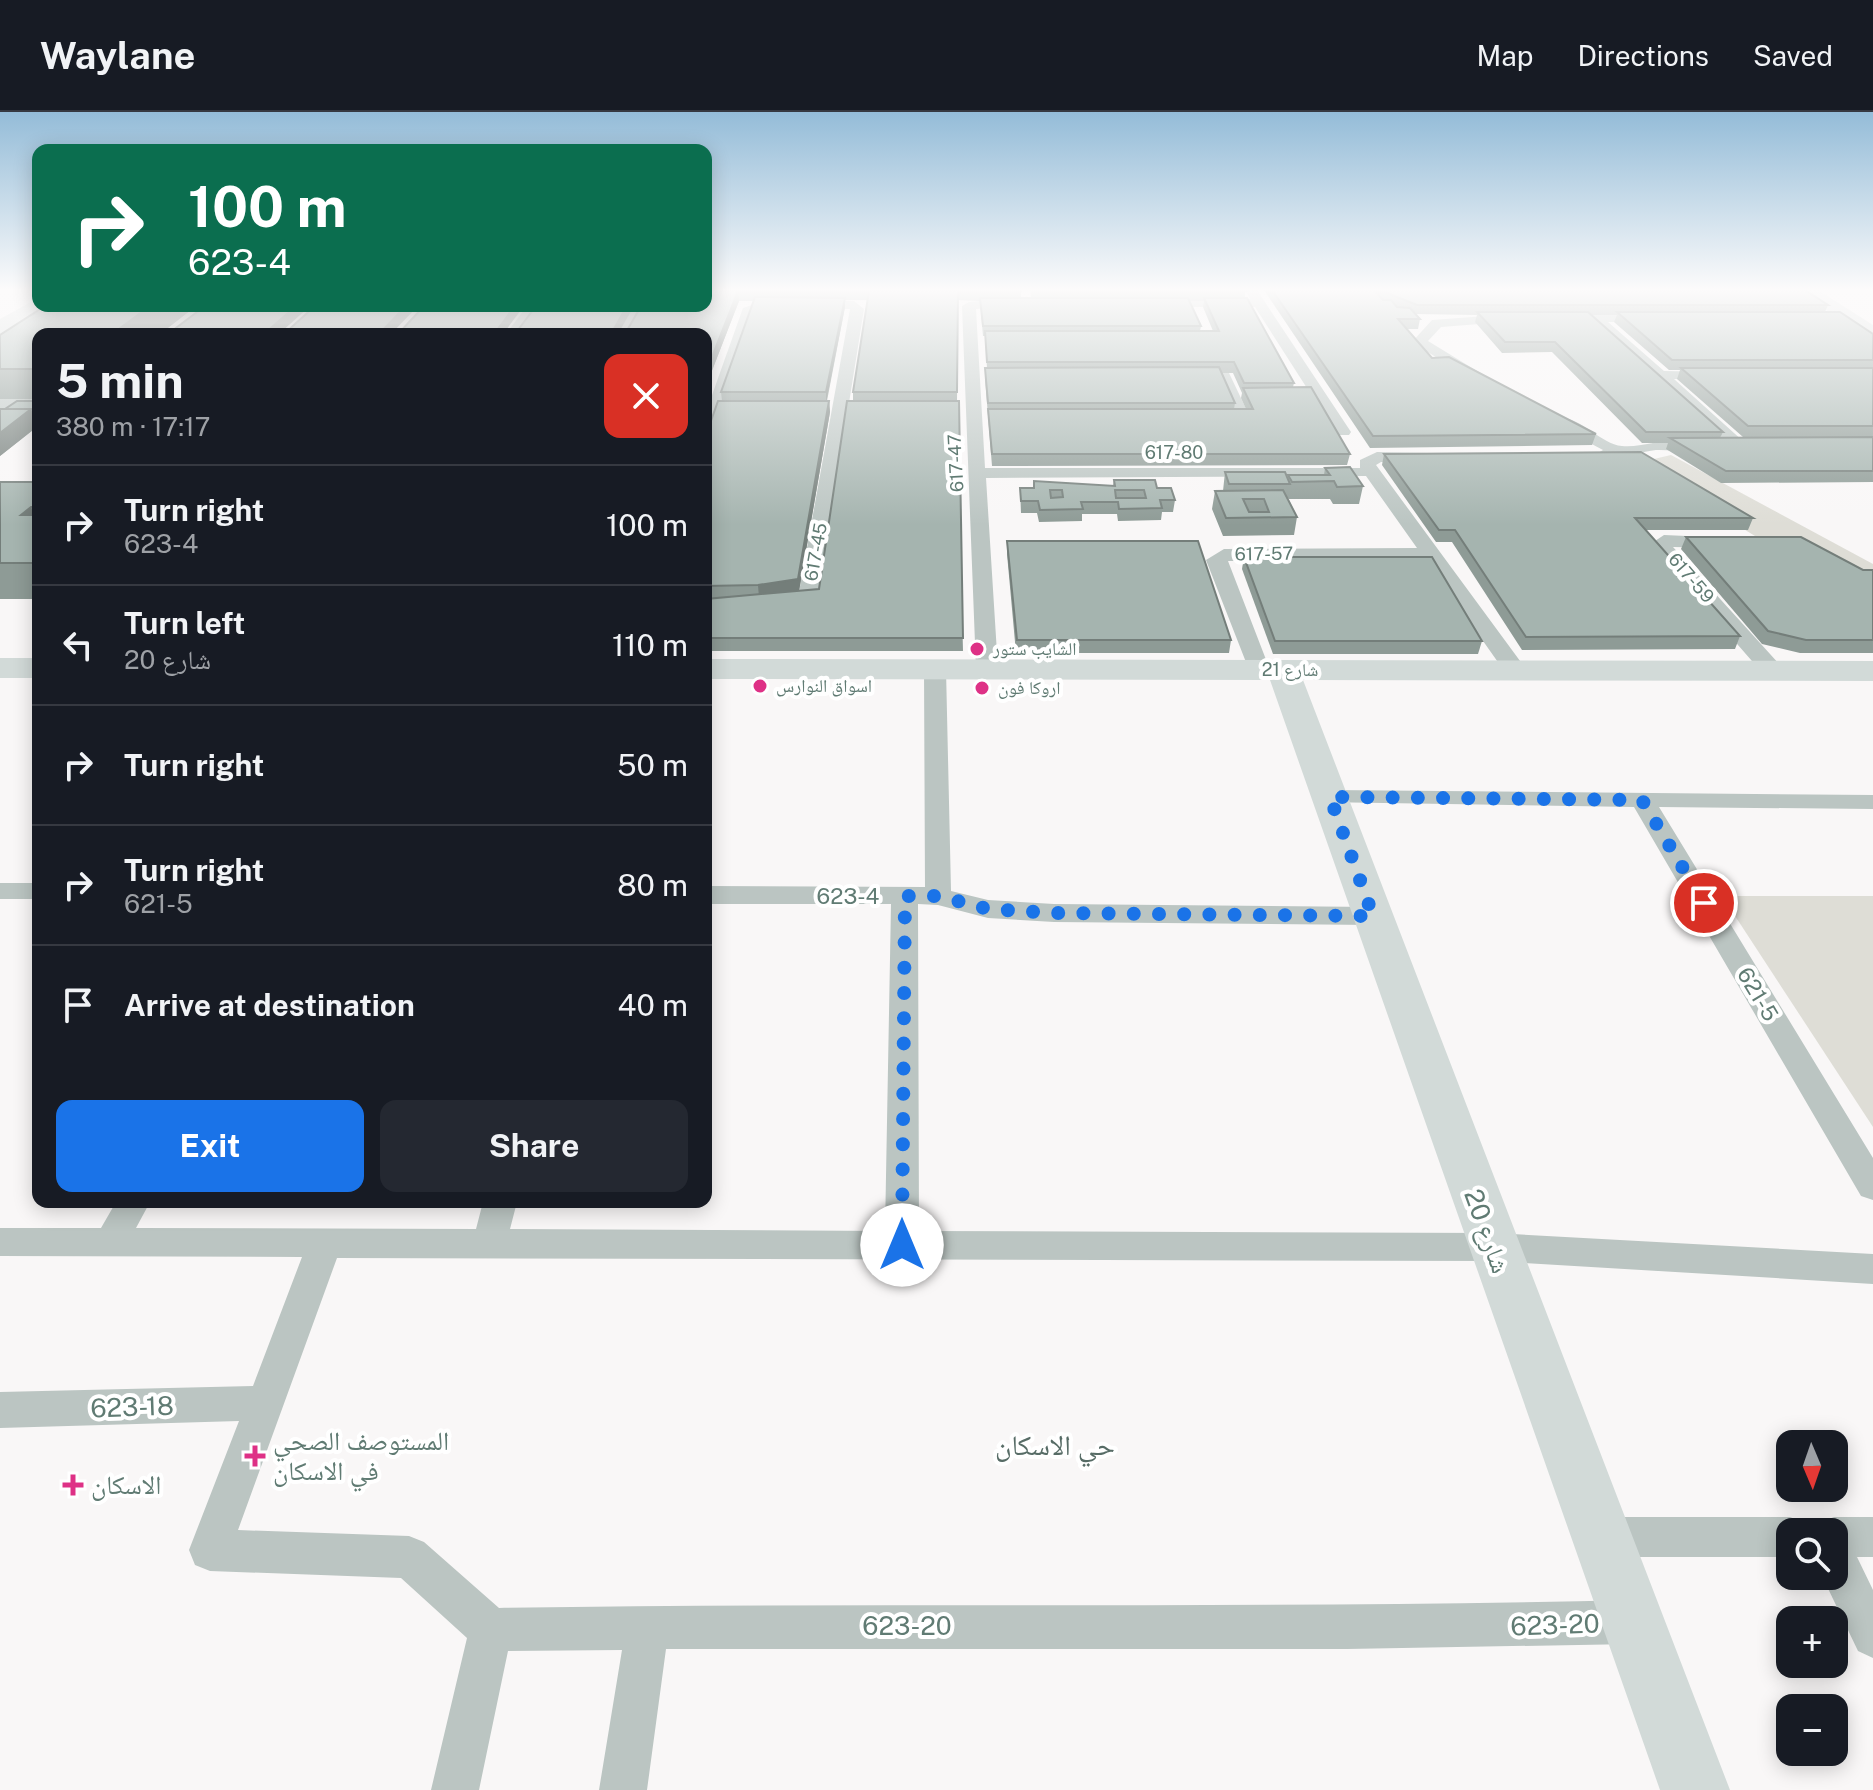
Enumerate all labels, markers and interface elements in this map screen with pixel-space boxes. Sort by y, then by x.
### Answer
text: Waylane [40,33,195,78]
text: Map [1477,39,1533,72]
text: Directions [1577,39,1709,72]
text: Saved [1753,39,1833,72]
text: 100 m [188,174,347,240]
icon: right [56,176,160,280]
text: 623-4 [188,241,291,283]
text: 5 min [56,352,184,409]
button: close [604,354,688,438]
text: 380 m · 17:17 [56,411,210,442]
street label: 617-47 [943,433,968,493]
street label: 617-80 [1145,442,1203,463]
text: Turn right [124,492,264,528]
icon: right [56,503,100,547]
text: 100 m [606,507,688,543]
street label: 617-45 [800,521,831,583]
text: 623-4 [124,528,198,559]
street label: 617-57 [1235,542,1293,565]
street label: 617-59 [1664,549,1719,607]
text: Turn left [124,605,245,641]
icon: left [56,623,100,667]
text: 110 m [612,627,688,663]
place label: الشايب ستور [992,638,1077,660]
marker: الشايب ستور [968,640,986,658]
text: شارع 20 [124,644,211,675]
street label: شارع 21 [1262,659,1318,681]
place label: اسواق النوارس [776,675,872,697]
marker: اسواق النوارس [751,677,769,695]
place label: اروكا فون [998,677,1061,699]
marker: اروكا فون [973,679,991,697]
icon: right [56,743,100,787]
text: Turn right [124,747,264,783]
text: 50 m [617,747,688,783]
text: Turn right [124,852,264,888]
icon: right [56,863,100,907]
text: 80 m [617,867,688,903]
pin [1670,869,1738,937]
icon: arrive [1682,881,1726,925]
street label: 623-4 [817,883,880,909]
text: 621-5 [124,888,193,919]
street label: 621-5 [1732,962,1784,1026]
icon: arrive [56,983,100,1027]
text: Arrive at destination [124,987,415,1023]
text: 40 m [618,987,688,1023]
button: Exit [56,1100,364,1192]
button: Share [380,1100,688,1192]
street label: شارع 20 [1457,1185,1517,1277]
position arrow [860,1203,944,1287]
street label: 623-18 [90,1390,174,1423]
place label: المستوصف الصحي في الاسكان [273,1425,449,1492]
district label: حي الاسكان [995,1428,1115,1468]
north arrow [1776,1430,1848,1502]
map controls [1776,1430,1848,1766]
marker: المستوصف الصحي في الاسكان [244,1445,266,1467]
place label: الاسكان [91,1469,162,1501]
marker: الاسكان [62,1474,84,1496]
button: search [1776,1518,1848,1590]
button: + [1776,1606,1848,1678]
street label: 623-20 [1510,1607,1600,1642]
street label: 623-20 [862,1610,952,1641]
button: − [1776,1694,1848,1766]

